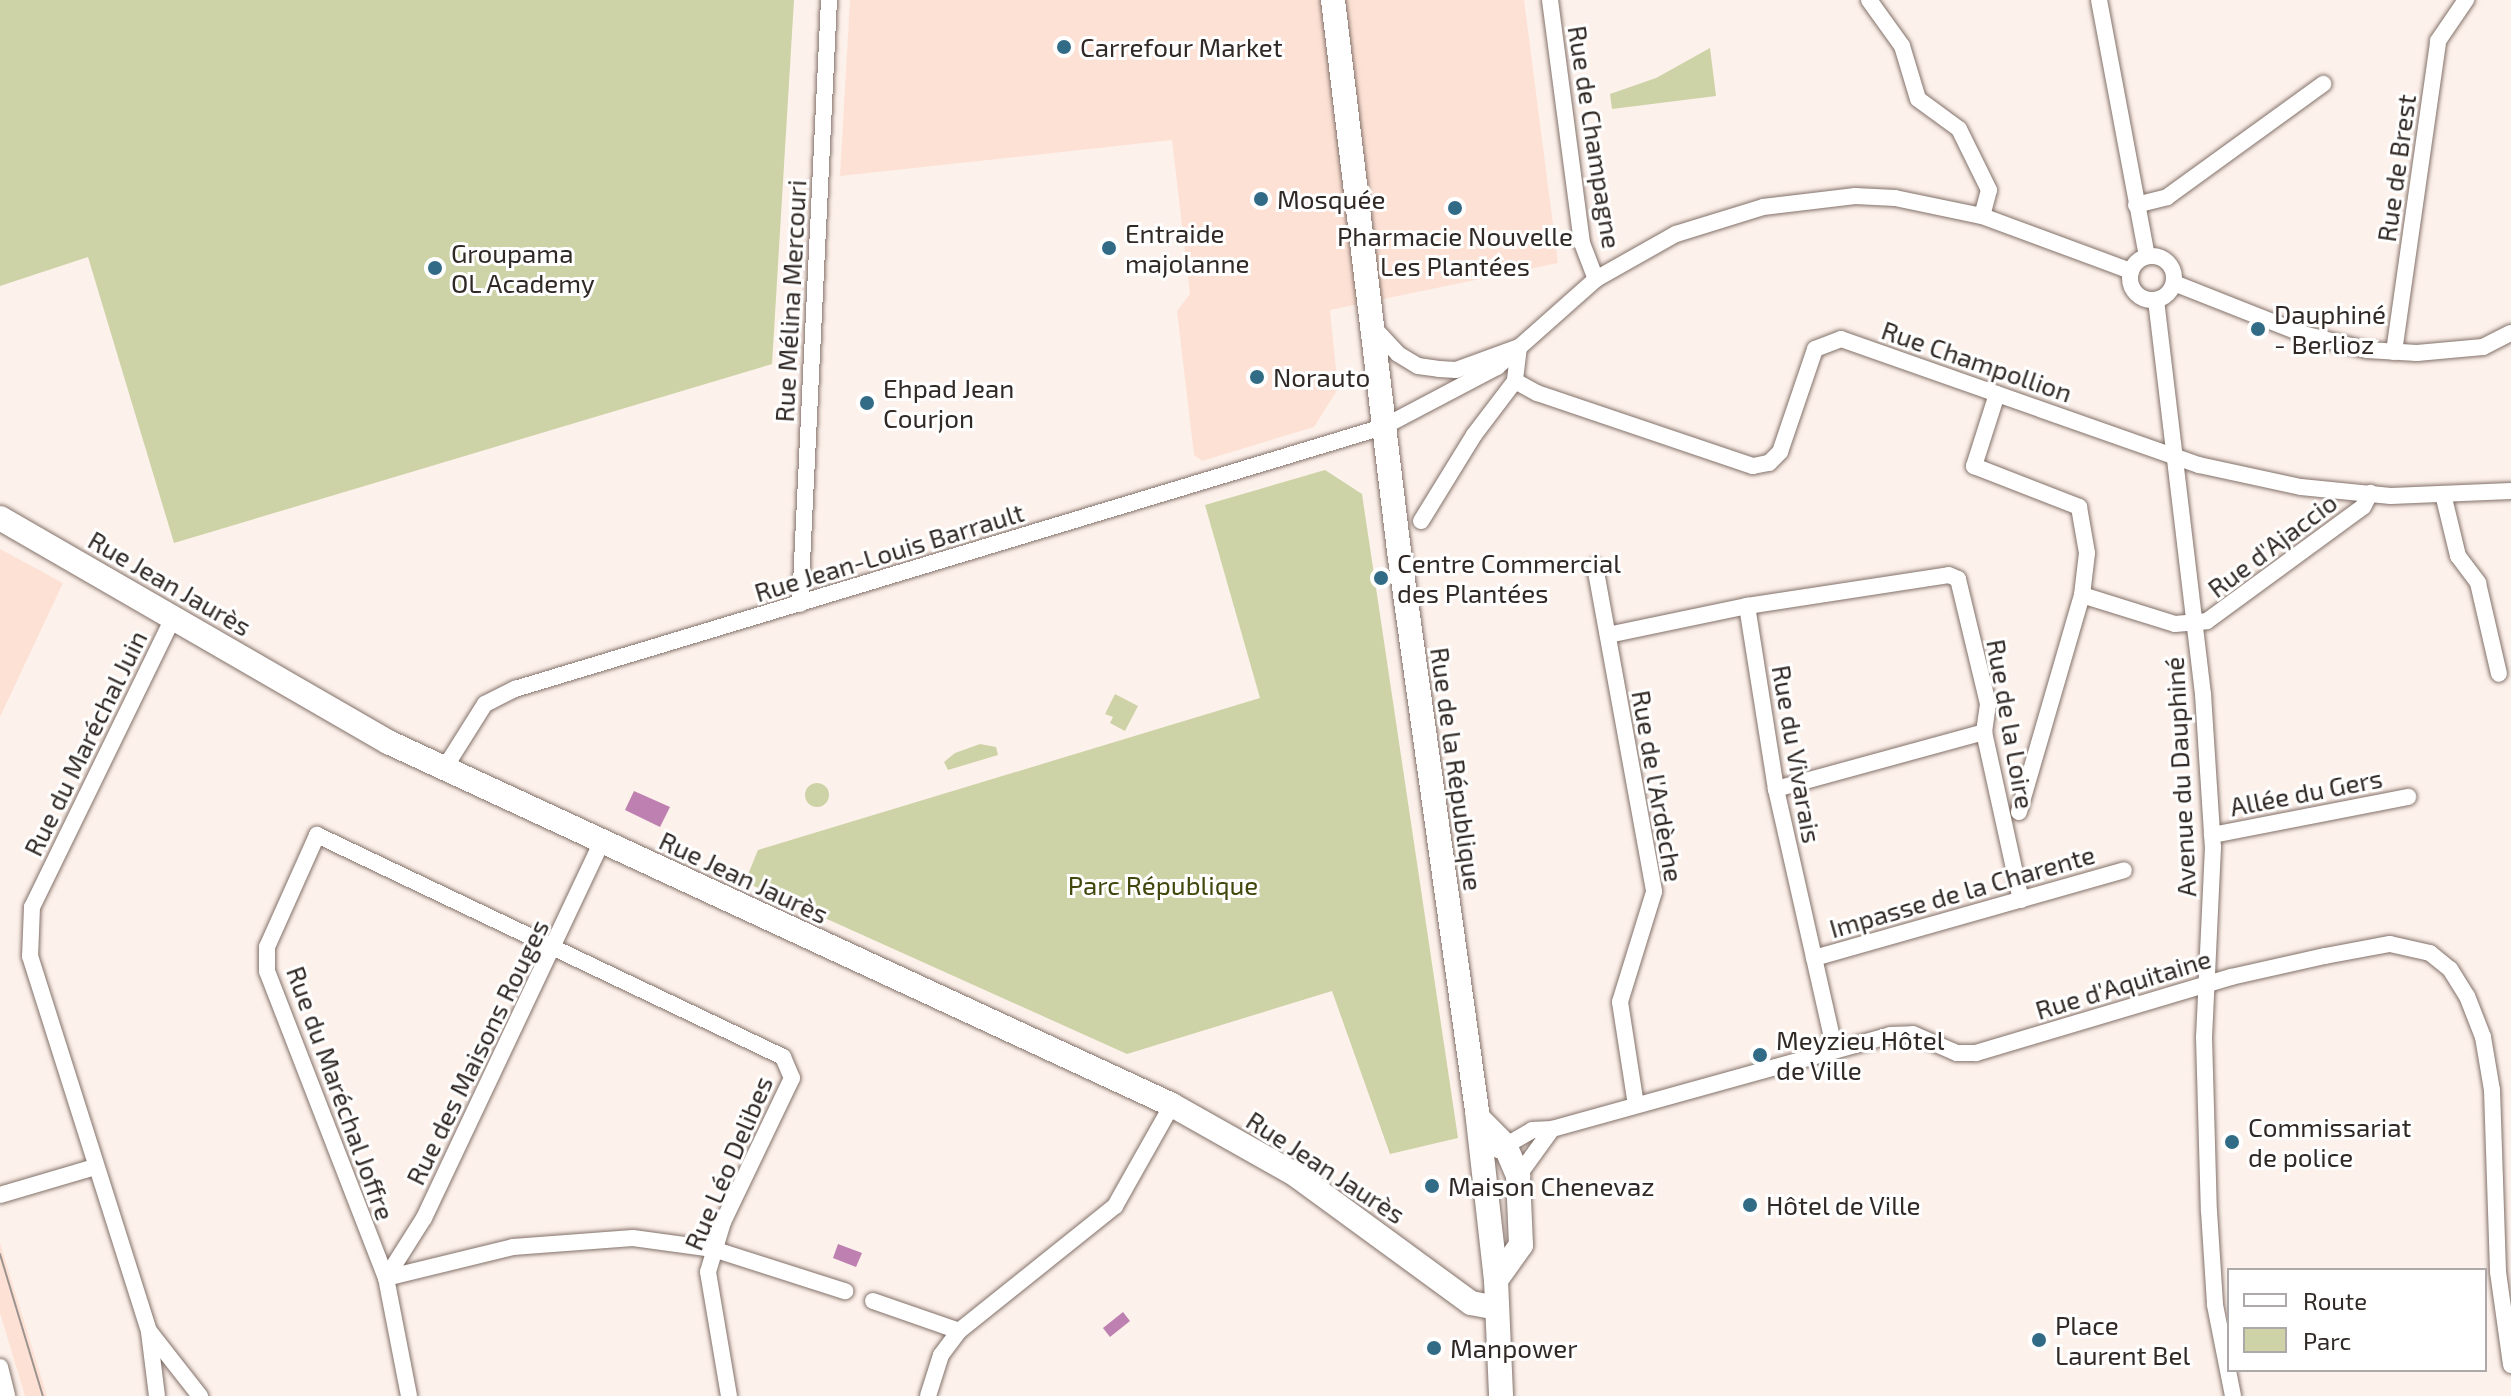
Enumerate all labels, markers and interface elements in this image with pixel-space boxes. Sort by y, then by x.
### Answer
street label: Rue de Champagne [1562,23,1628,251]
place label: Carrefour Market [1080,31,1283,63]
marker: Carrefour Market [1055,38,1073,56]
street label: Rue de Brest [2370,92,2422,244]
street label: Rue Mélina Mercouri [768,179,812,423]
place label: Mosquée [1277,183,1385,215]
marker: Mosquée [1252,190,1270,208]
marker: Pharmacie Nouvelle Les Plantées [1446,199,1464,217]
place label: Entraide majolanne [1125,217,1249,278]
place label: Pharmacie Nouvelle Les Plantées [1337,220,1573,282]
place label: Groupama OL Academy [451,237,596,298]
marker: Entraide majolanne [1100,239,1118,257]
marker: Groupama OL Academy [426,259,444,277]
place label: Dauphiné - Berlioz [2274,298,2386,360]
street label: Rue Champollion [1878,314,2076,408]
marker: Dauphiné - Berlioz [2249,320,2267,338]
place label: Norauto [1273,361,1370,393]
marker: Norauto [1248,368,1266,386]
place label: Ehpad Jean Courjon [883,372,1015,434]
marker: Ehpad Jean Courjon [858,394,876,412]
street label: Rue d'Ajaccio [2201,486,2343,604]
street label: Rue Jean-Louis Barrault [750,496,1028,608]
street label: Rue Jean Jaurès [83,524,257,642]
place label: Centre Commercial des Plantées [1397,547,1621,608]
marker: Centre Commercial des Plantées [1372,569,1390,587]
street label: Rue du Maréchal Juin [17,625,153,861]
street label: Rue de la Loire [1981,637,2041,811]
street label: Rue de la République [1424,645,1490,893]
street label: Avenue du Dauphiné [2158,656,2202,898]
street label: Rue du Vivarais [1766,662,1828,846]
street label: Rue de l'Ardèche [1626,688,1690,884]
street label: Allée du Gers [2227,762,2385,822]
street label: Rue Jean Jaurès [654,824,834,930]
street label: Impasse de la Charente [1826,838,2098,944]
park label: Parc République [1068,869,1258,901]
street label: Rue des Maisons Rouges [399,914,555,1190]
street label: Rue d'Aquitaine [2031,942,2215,1026]
street label: Rue du Maréchal Joffre [280,961,402,1225]
place label: Meyzieu Hôtel de Ville [1776,1024,1944,1086]
marker: Meyzieu Hôtel de Ville [1751,1046,1769,1064]
street label: Rue Léo Delibes [677,1071,779,1255]
street label: Rue Jean Jaurès [1240,1104,1412,1230]
place label: Commissariat de police [2248,1111,2411,1172]
marker: Commissariat de police [2223,1133,2241,1151]
place label: Maison Chenevaz [1448,1170,1654,1202]
marker: Maison Chenevaz [1423,1177,1441,1195]
place label: Hôtel de Ville [1766,1189,1922,1221]
marker: Hôtel de Ville [1741,1196,1759,1214]
legend [2227,1268,2487,1372]
text: Route [2303,1286,2367,1315]
place label: Place Laurent Bel [2055,1309,2190,1370]
text: Parc [2303,1326,2351,1355]
marker: Place Laurent Bel [2030,1331,2048,1349]
place label: Manpower [1450,1332,1578,1364]
marker: Manpower [1425,1339,1443,1357]

